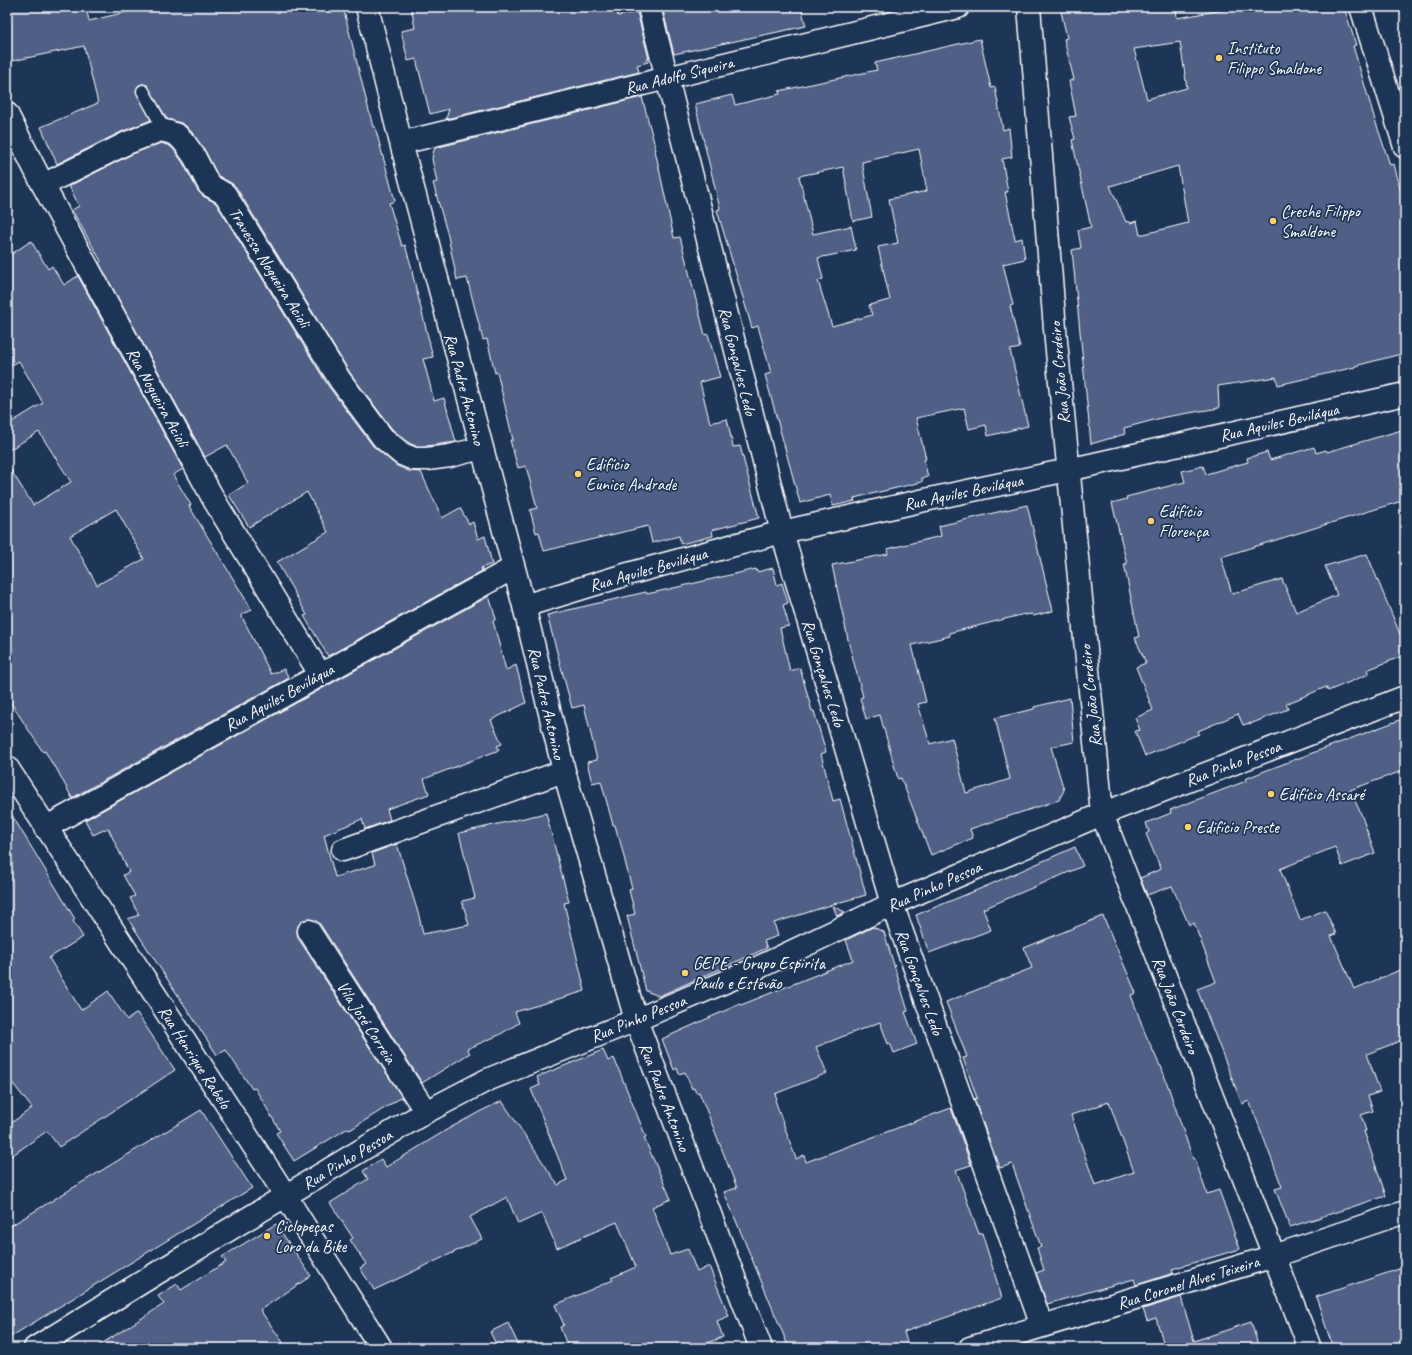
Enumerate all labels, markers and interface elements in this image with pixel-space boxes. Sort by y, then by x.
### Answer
place label: Instituto Filippo Smaldone [1227,38,1323,79]
street label: Rua Adolfo Siqueira [623,51,737,99]
marker: Instituto Filippo Smaldone [1214,53,1224,63]
place label: Creche Filippo Smaldone [1281,201,1362,242]
street label: Travessa Nogueira Acioli [224,203,316,333]
marker: Creche Filippo Smaldone [1268,216,1278,226]
street label: Rua Gonçalves Ledo [714,305,761,418]
street label: Rua João Cordeiro [1044,319,1074,425]
street label: Rua Padre Antonino [440,331,490,448]
street label: Rua Nogueira Acioli [122,344,194,452]
street label: Rua Aquiles Beviláqua [1218,398,1342,446]
place label: Edifício Eunice Andrade [586,454,678,495]
marker: Edifício Eunice Andrade [573,469,583,479]
street label: Rua Aquiles Beviláqua [902,469,1026,515]
place label: Edifício Florença [1159,501,1210,542]
marker: Edifício Florença [1146,516,1156,526]
street label: Rua Aquiles Beviláqua [587,542,711,596]
street label: Rua Gonçalves Ledo [797,617,850,730]
street label: Rua João Cordeiro [1075,642,1106,748]
street label: Rua Padre Antonino [523,645,570,762]
street label: Rua Aquiles Beviláqua [221,658,338,736]
street label: Rua Pinho Pessoa [1182,735,1286,791]
place label: Edifício Assaré [1279,784,1367,805]
marker: Edifício Assaré [1266,789,1276,799]
place label: Edifício Preste [1196,817,1280,838]
marker: Edifício Preste [1183,822,1193,832]
street label: Rua Pinho Pessoa [884,856,986,917]
street label: Rua Gonçalves Ledo [891,927,949,1039]
place label: GEPE - Grupo Espirita Paulo e Estevão [693,953,826,994]
street label: Rua João Cordeiro [1147,954,1204,1059]
marker: GEPE - Grupo Espirita Paulo e Estevão [680,968,690,978]
street label: Vila José Correia [332,977,402,1069]
street label: Rua Pinho Pessoa [587,989,690,1047]
street label: Rua Henrique Rabelo [154,1002,236,1113]
street label: Rua Padre Antonino [634,1040,695,1155]
street label: Rua Pinho Pessoa [299,1124,397,1194]
place label: Ciclopeças Loro da Bike [275,1216,348,1257]
marker: Ciclopeças Loro da Bike [262,1231,272,1241]
street label: Rua Coronel Alves Teixeira [1115,1251,1263,1314]

